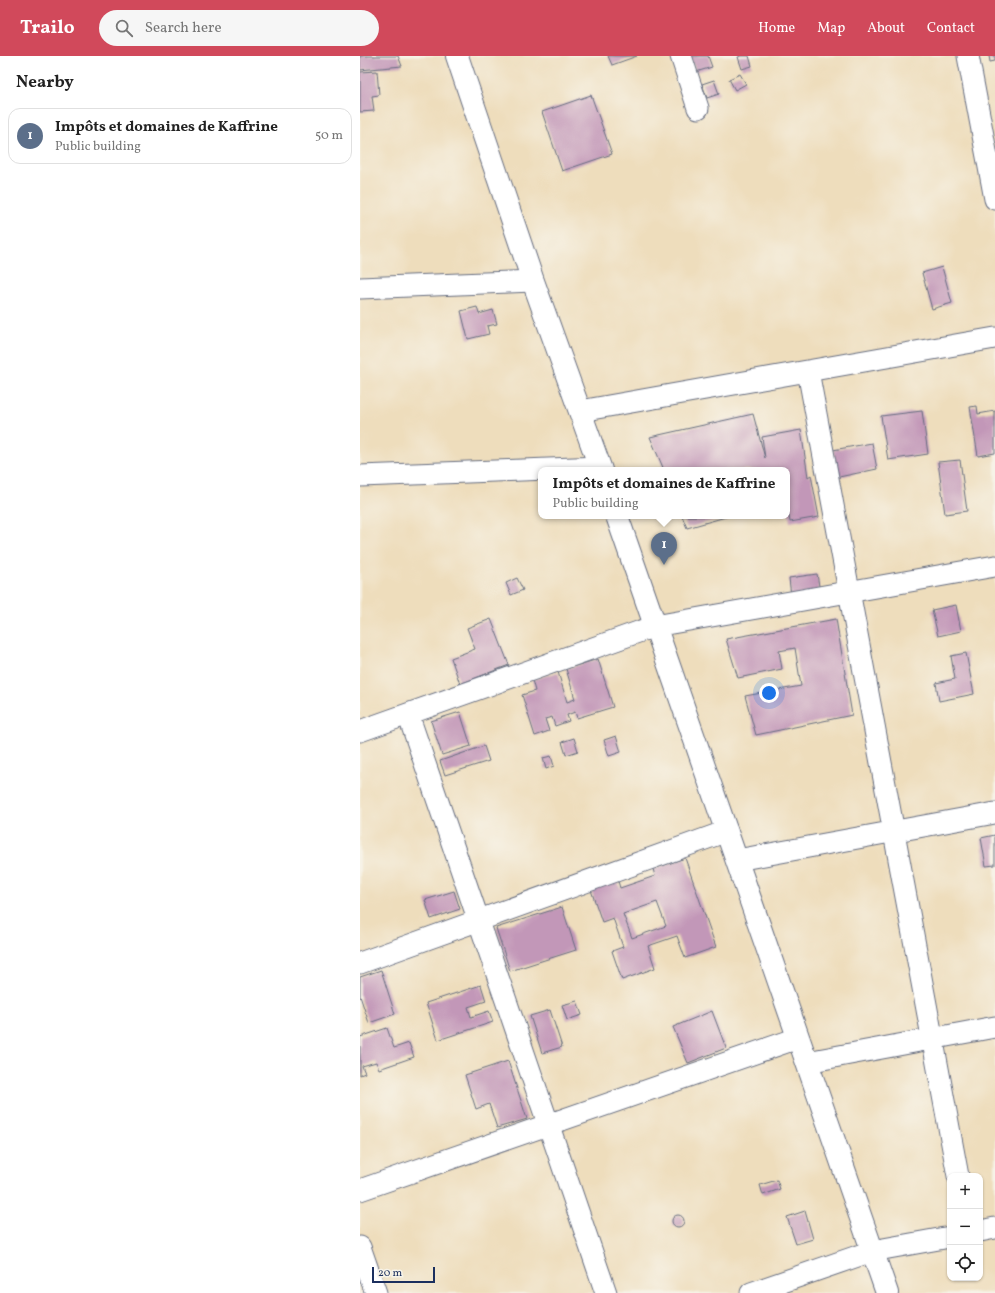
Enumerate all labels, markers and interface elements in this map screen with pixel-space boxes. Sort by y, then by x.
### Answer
search box [99,10,379,46]
text: Trailo [20,15,75,41]
icon: search [113,17,135,39]
text: Search here [145,18,222,39]
text: Home [758,19,795,38]
text: Map [817,19,845,38]
text: About [867,19,905,38]
text: Contact [927,19,975,38]
text: Nearby [16,71,74,94]
text: Impôts et domaines de Kaffrine [55,117,278,138]
text: 1 [27,127,33,145]
text: 50 m [315,127,343,145]
text: Public building [55,138,141,156]
popup [538,467,790,519]
text: Impôts et domaines de Kaffrine [553,474,775,495]
text: Public building [553,495,639,513]
pin: 1 [651,532,677,565]
your location [759,683,779,703]
map controls [947,1173,983,1281]
button: + [947,1173,983,1209]
button: − [947,1209,983,1245]
button: locate [947,1245,983,1281]
scale bar [372,1265,435,1284]
text: 20 m [378,1266,402,1281]

